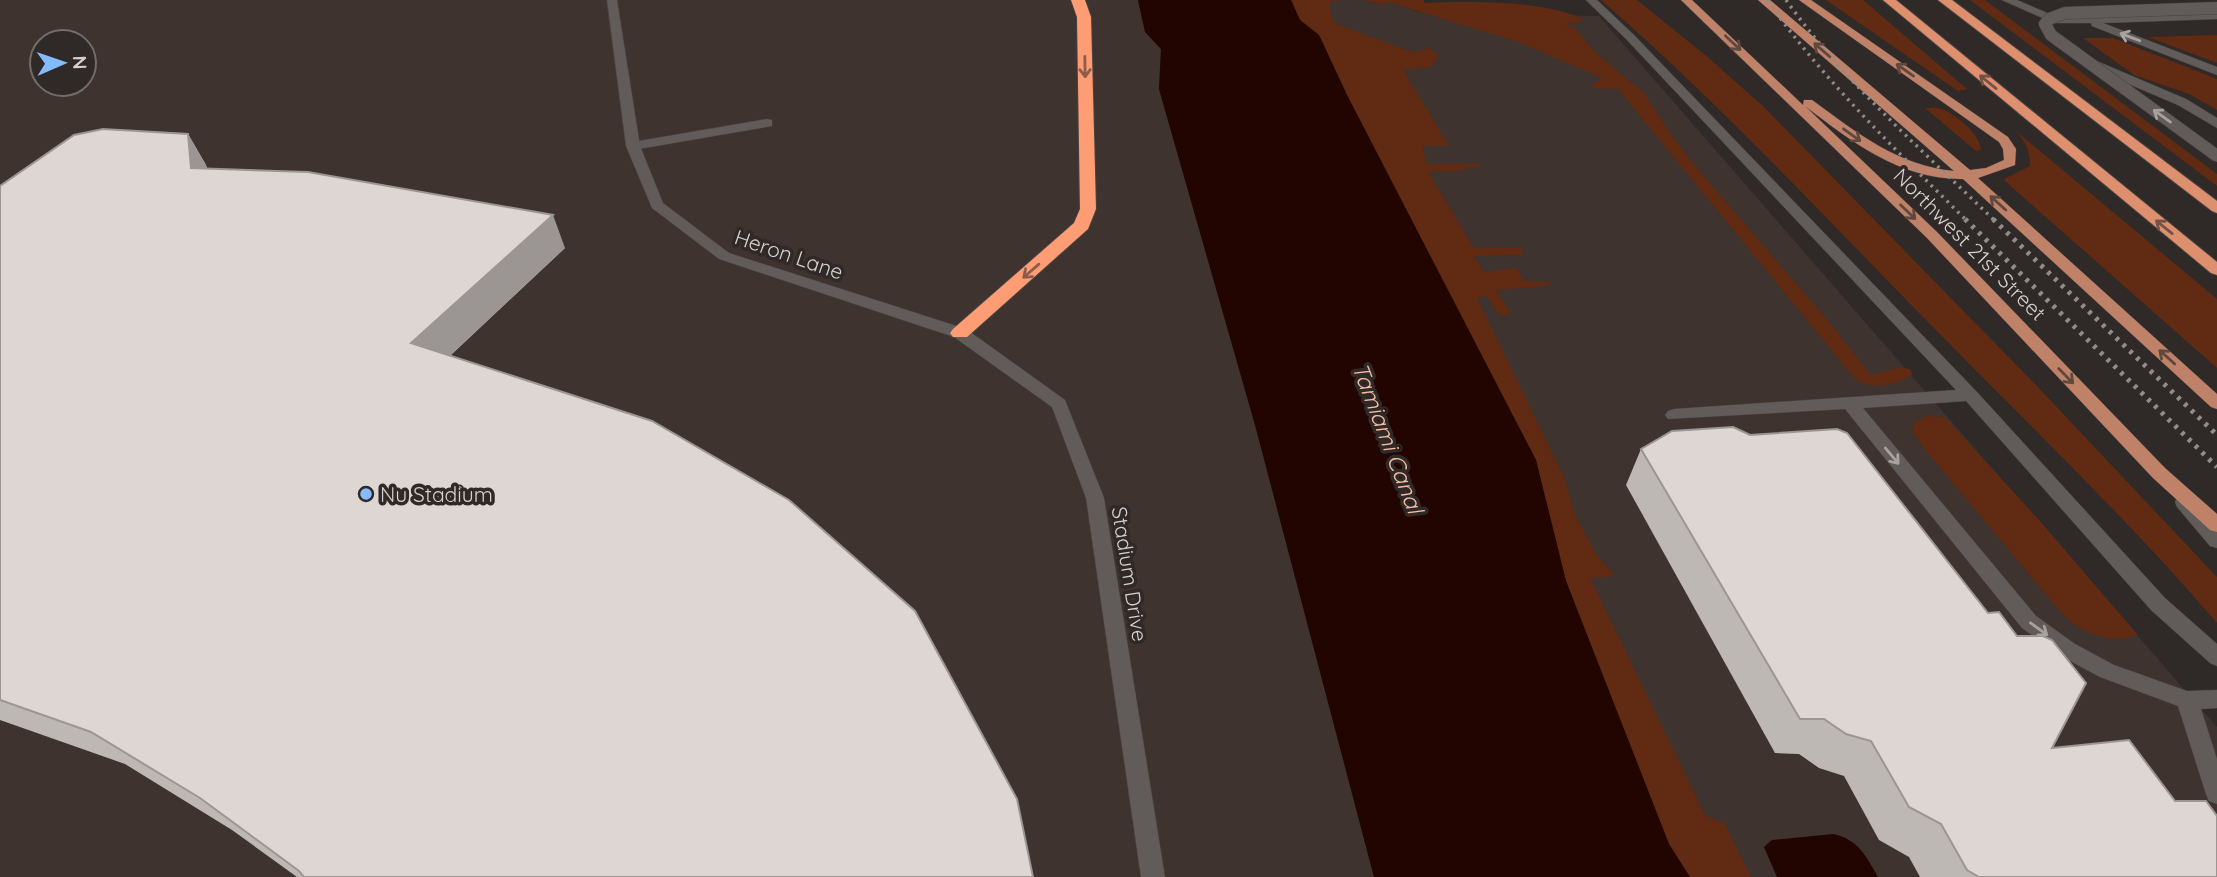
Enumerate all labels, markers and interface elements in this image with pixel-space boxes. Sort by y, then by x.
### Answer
north arrow [28,28,98,98]
one-way arrow [2120,30,2142,43]
one-way arrow [1724,35,1742,51]
one-way arrow [1814,42,1832,58]
text: N [68,55,92,70]
one-way arrow [1078,56,1091,79]
one-way arrow [1896,63,1915,77]
one-way arrow [1980,75,1998,90]
one-way arrow [2153,109,2172,123]
one-way arrow [1842,128,1861,142]
street label: Northwest 21st Street [1888,162,2052,326]
one-way arrow [1990,195,2007,212]
one-way arrow [1899,204,1916,221]
one-way arrow [2156,219,2174,235]
street label: Heron Lane [731,223,847,285]
one-way arrow [1023,263,1040,280]
one-way arrow [2159,348,2176,365]
water label: Tamiami Canal [1346,359,1431,520]
one-way arrow [2058,367,2075,384]
one-way arrow [1884,447,1900,465]
place label: Nu Stadium [380,481,493,507]
marker: Nu Stadium [358,486,374,502]
street label: Stadium Drive [1107,505,1153,643]
one-way arrow [2029,622,2048,636]

